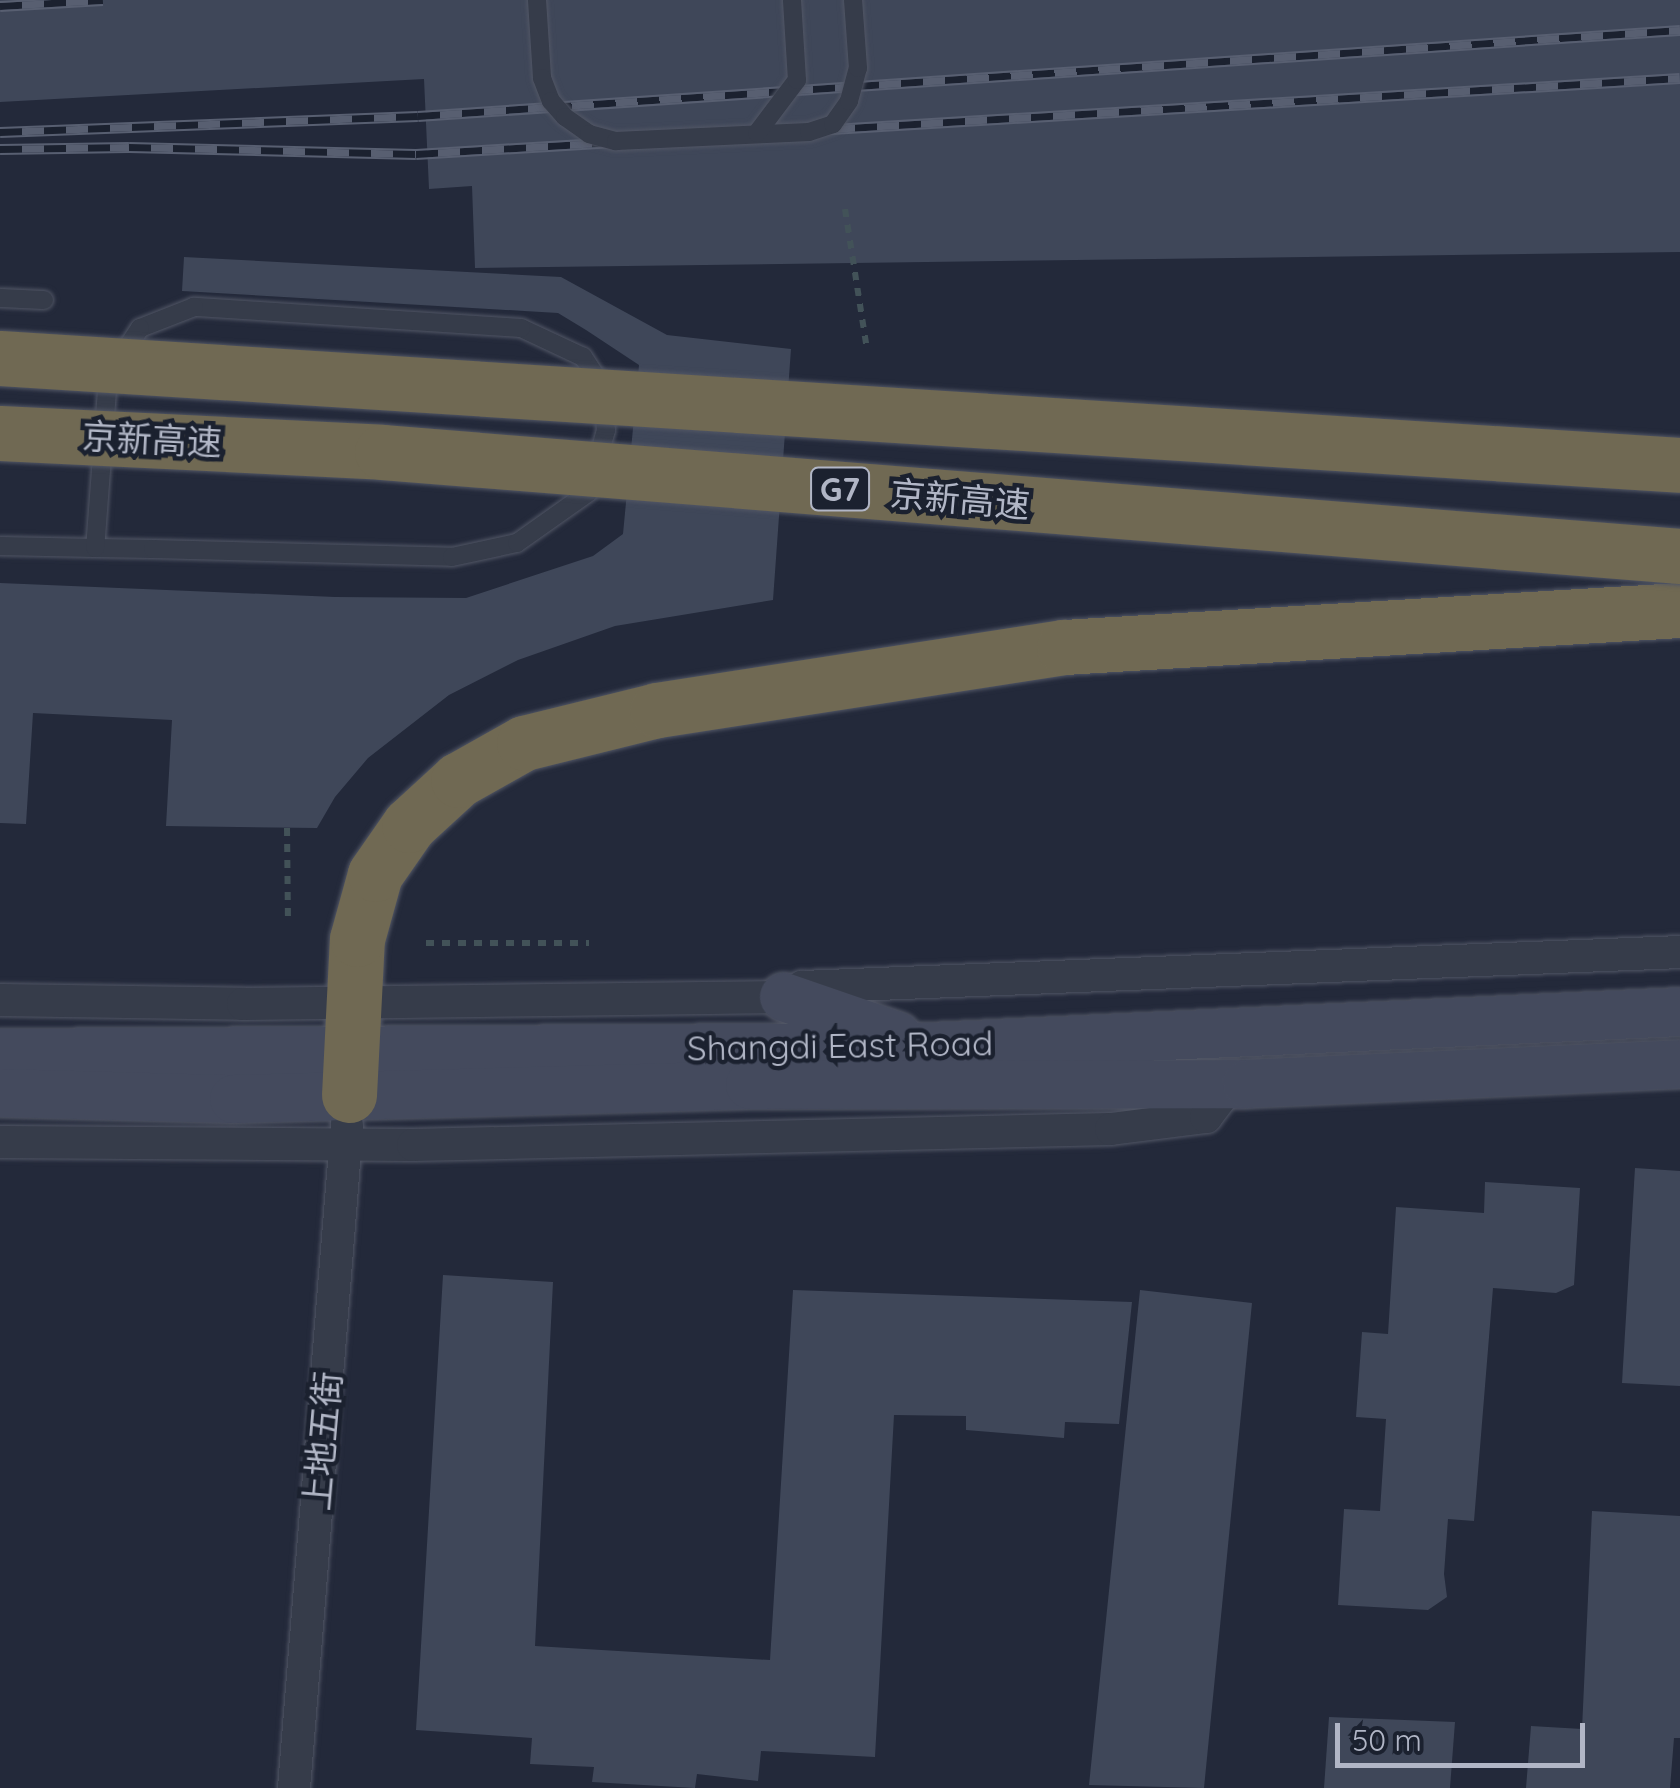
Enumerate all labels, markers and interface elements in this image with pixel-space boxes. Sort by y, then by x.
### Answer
street label: 京新高速 [81,414,223,464]
road number: G7 [810,462,870,516]
street label: 京新高速 [888,472,1032,526]
street label: Shangdi East Road [687,1021,993,1069]
street label: 上地五街 [295,1369,349,1513]
scale bar [1340,1703,1590,1765]
text: 50 m [1352,1721,1422,1759]

